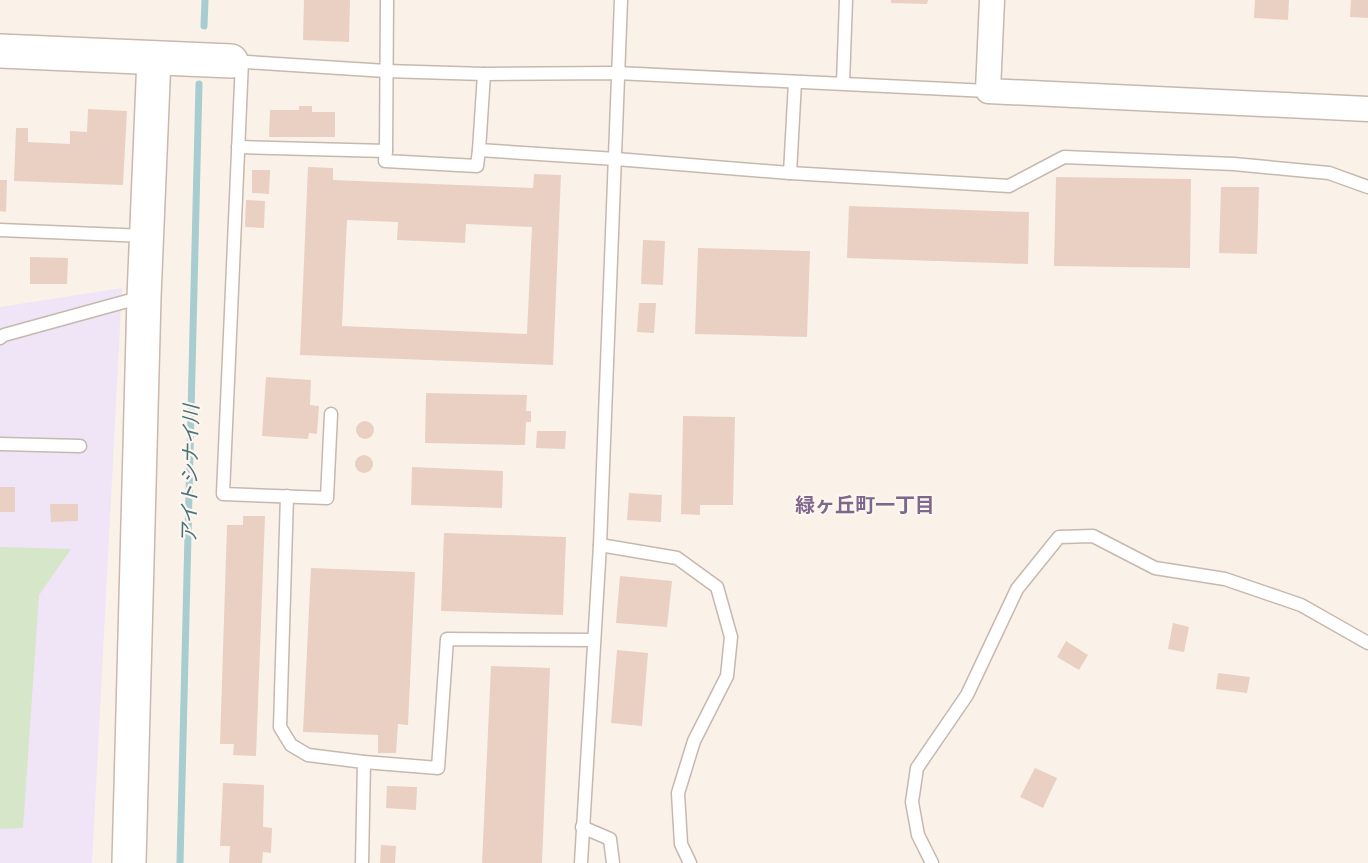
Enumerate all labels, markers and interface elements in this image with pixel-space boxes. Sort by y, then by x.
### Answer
water label: アイトシナイ川 [177,402,202,544]
district label: 緑ヶ丘町一丁目 [795,493,935,516]

